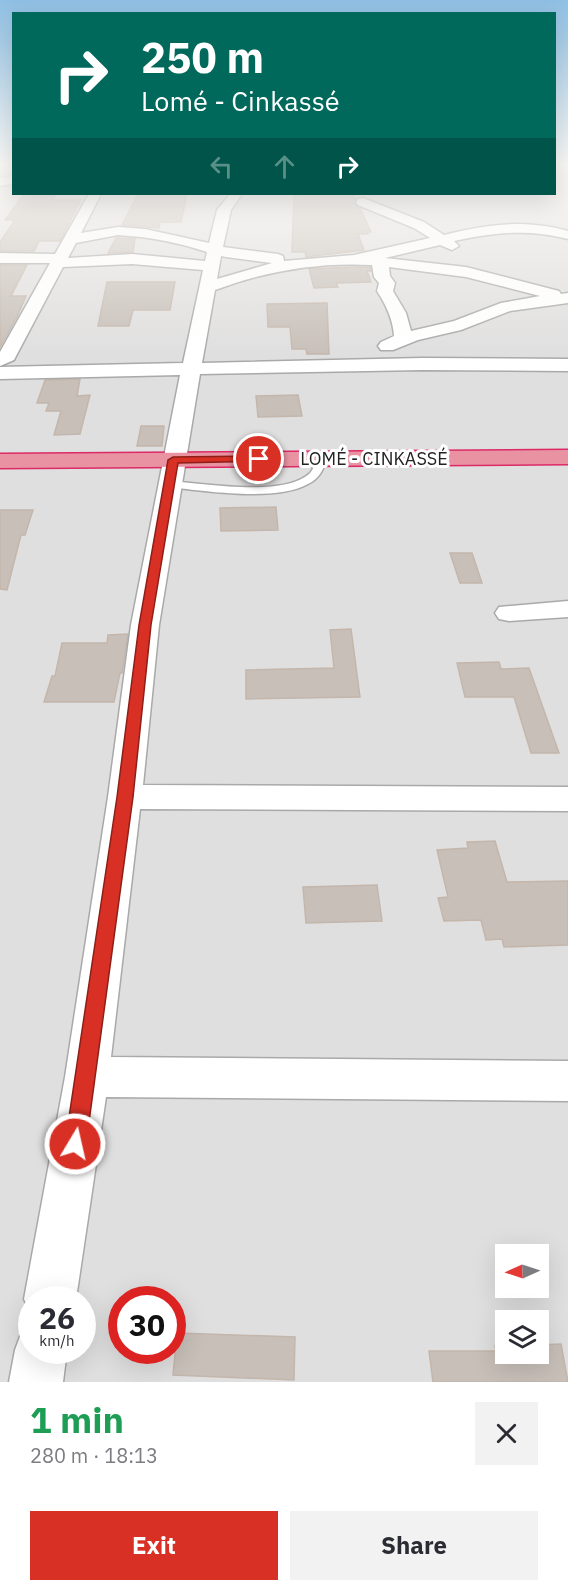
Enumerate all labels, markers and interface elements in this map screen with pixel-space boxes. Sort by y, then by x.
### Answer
text: 250 m [141,30,264,85]
icon: right [42,36,120,114]
text: Lomé - Cinkassé [141,83,340,118]
icon: left [205,150,238,183]
icon: ahead [268,150,301,183]
icon: right [331,150,364,183]
pin [233,433,284,484]
icon: arrive [242,442,275,475]
street label: LOMÉ - CINKASSÉ [300,447,448,470]
position arrow [43,1112,107,1176]
north arrow [495,1244,549,1298]
map controls [495,1244,549,1364]
speed limit sign: 30 [108,1286,186,1364]
text: 26 [39,1298,75,1337]
button: layers [495,1310,549,1364]
text: km/h [39,1331,75,1350]
text: 1 min [30,1396,124,1443]
button: close [475,1402,538,1465]
text: 280 m · 18:13 [30,1442,158,1469]
button: Exit [30,1511,278,1580]
button: Share [290,1511,538,1580]

